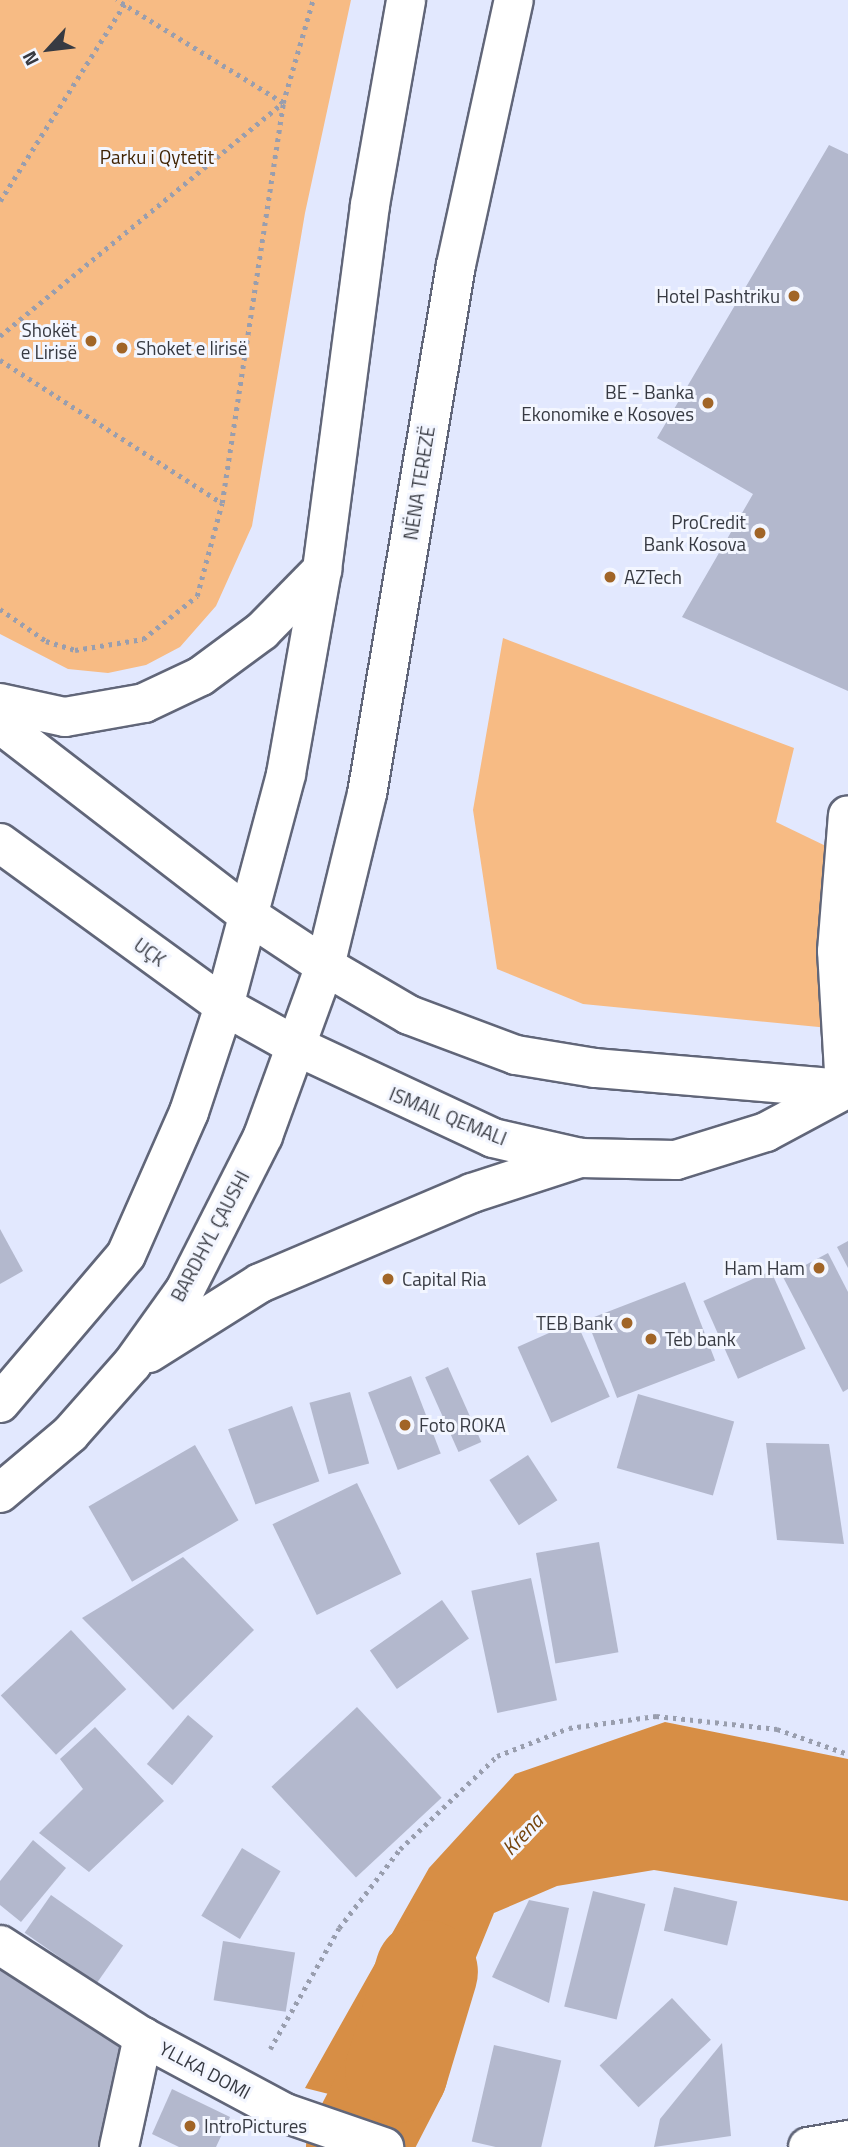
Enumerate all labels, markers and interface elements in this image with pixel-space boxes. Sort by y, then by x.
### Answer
north arrow [14,14,84,84]
text: N [14,46,46,71]
park label: Parku i Qytetit [100,146,214,168]
place label: Hotel Pashtriku [656,285,780,307]
marker: Hotel Pashtriku [786,288,802,304]
place label: Shokët e Lirisë [21,319,77,363]
marker: Shokët e Lirisë [83,333,99,349]
place label: Shoket e lirisë [136,337,247,359]
marker: Shoket e lirisë [114,340,130,356]
place label: BE - Banka Ekonomike e Kosoves [521,381,694,425]
marker: BE - Banka Ekonomike e Kosoves [700,395,716,411]
street label: NËNA TEREZË [399,424,439,542]
place label: ProCredit Bank Kosova [644,511,746,555]
marker: ProCredit Bank Kosova [752,525,768,541]
place label: AZTech [624,566,682,588]
marker: AZTech [602,569,618,585]
street label: UÇK [130,933,170,971]
street label: ISMAIL QEMALI [386,1082,510,1150]
street label: BARDHYL ÇAUSHI [166,1167,254,1305]
place label: Ham Ham [724,1257,805,1279]
marker: Ham Ham [811,1260,827,1276]
place label: Capital Ria [402,1268,486,1290]
marker: Capital Ria [380,1271,396,1287]
place label: TEB Bank [536,1312,613,1334]
marker: TEB Bank [619,1315,635,1331]
place label: Teb bank [665,1328,736,1350]
marker: Teb bank [643,1331,659,1347]
place label: Foto ROKA [419,1414,506,1436]
marker: Foto ROKA [397,1417,413,1433]
water label: Krena [496,1808,548,1860]
street label: YLLKA DOMI [155,2036,255,2104]
place label: IntroPictures [204,2115,307,2137]
marker: IntroPictures [182,2118,198,2134]

